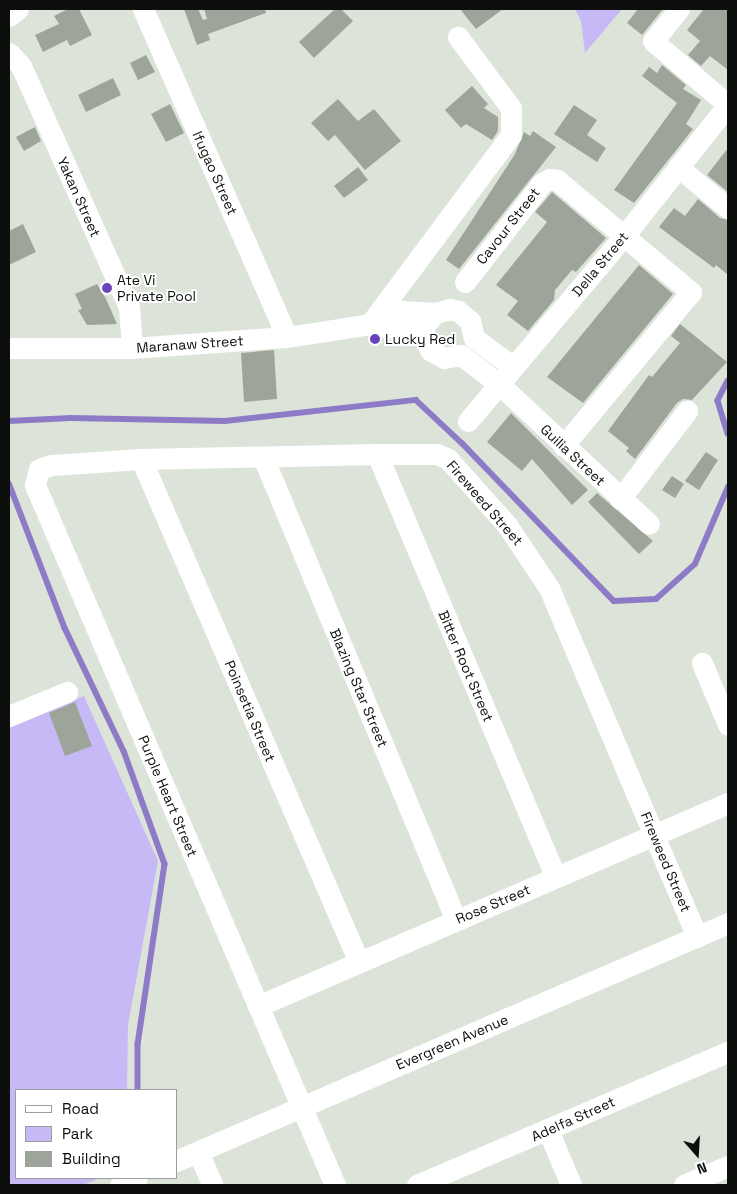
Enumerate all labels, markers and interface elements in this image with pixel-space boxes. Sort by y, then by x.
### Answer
street label: Ifugao Street [189,128,241,218]
street label: Yakan Street [54,154,104,240]
street label: Cavour Street [473,184,543,268]
street label: Della Street [568,228,632,300]
place label: Ate Vi Private Pool [117,272,196,304]
marker: Ate Vi Private Pool [101,282,113,294]
place label: Lucky Red [385,331,455,347]
street label: Maranaw Street [136,332,244,356]
marker: Lucky Red [369,333,381,345]
street label: Guilia Street [537,421,609,489]
street label: Fireweed Street [443,457,527,549]
street label: Bitter Root Street [435,608,497,724]
street label: Blazing Star Street [326,626,392,750]
street label: Poinsetia Street [221,658,279,764]
street label: Purple Heart Street [135,733,201,859]
street label: Fireweed Street [637,809,695,915]
street label: Rose Street [453,881,533,927]
street label: Evergreen Avenue [393,1011,511,1073]
legend [15,1089,178,1179]
street label: Adelfa Street [528,1093,618,1145]
text: Road [62,1099,99,1118]
text: Park [62,1124,93,1143]
north arrow [672,1129,722,1179]
text: Building [62,1149,121,1168]
text: N [695,1158,709,1178]

